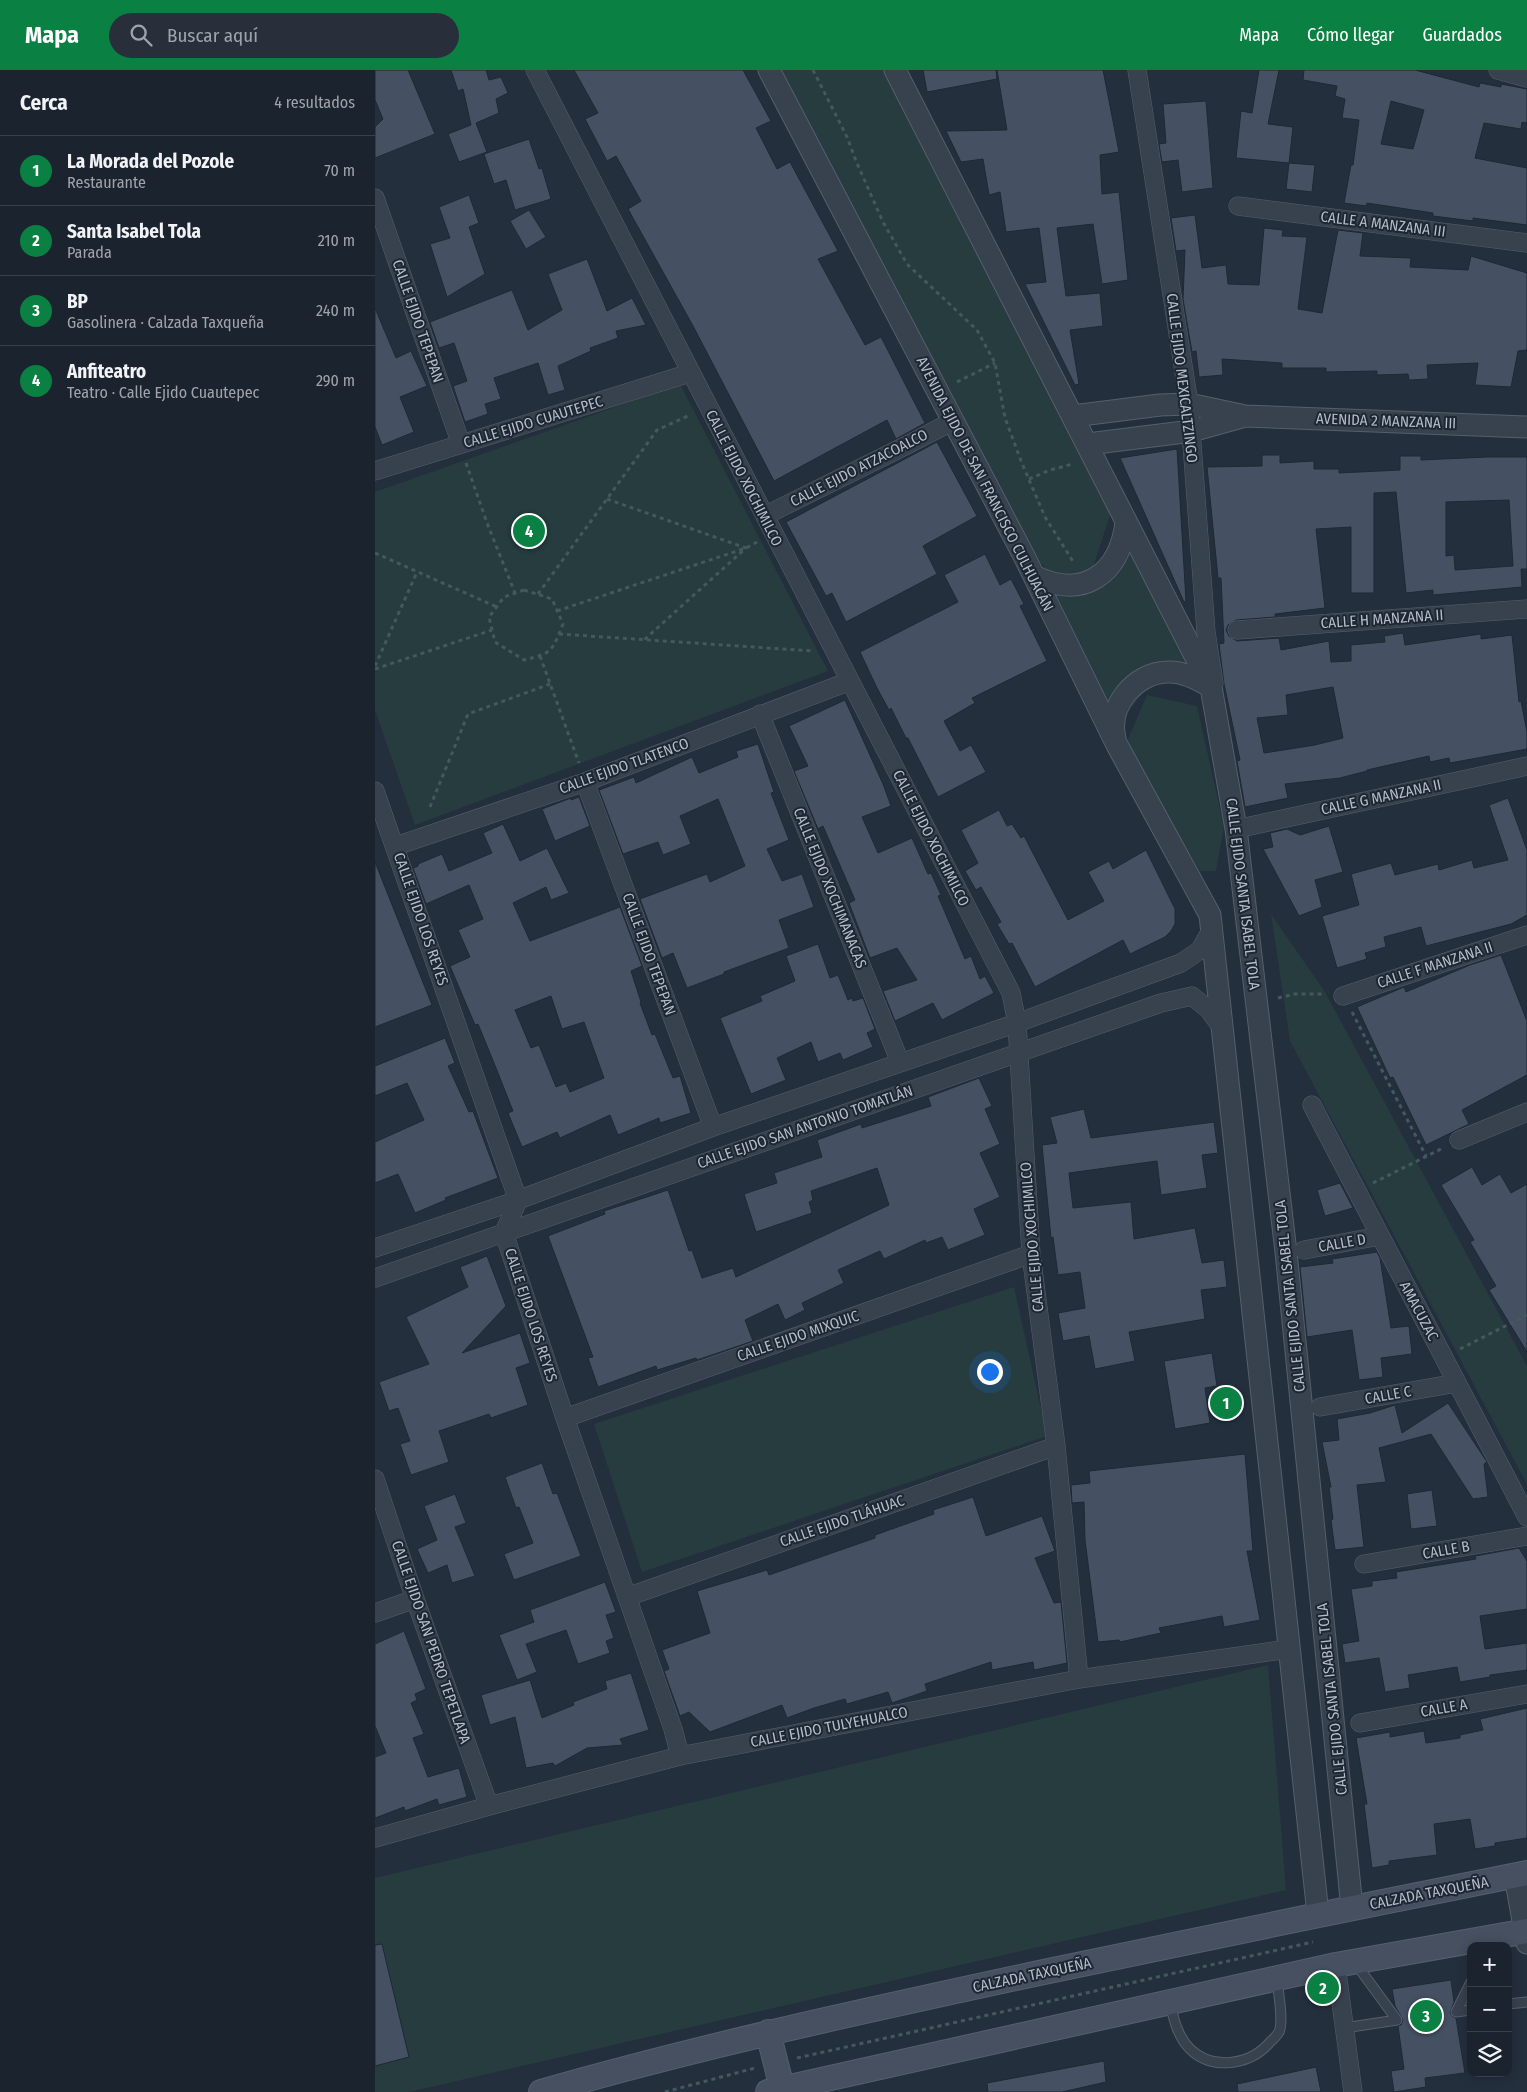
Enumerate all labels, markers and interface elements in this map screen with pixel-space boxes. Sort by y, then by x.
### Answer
search box [109,13,459,58]
text: Mapa [25,21,79,49]
icon: search [127,21,155,49]
text: Buscar aquí [167,24,258,47]
text: Mapa [1239,24,1279,46]
text: Cómo llegar [1307,24,1394,46]
text: Guardados [1422,24,1502,46]
text: Cerca [20,90,68,116]
text: 4 resultados [274,93,355,112]
text: La Morada del Pozole [67,150,234,173]
text: 1 [33,161,39,180]
text: 70 m [324,161,355,180]
text: Restaurante [67,173,146,192]
street label: CALLE A MANZANA III [1320,207,1446,241]
text: Santa Isabel Tola [67,220,201,243]
text: 2 [32,231,40,250]
text: 210 m [318,231,355,250]
text: Parada [67,243,112,262]
street label: CALLE EJIDO TEPEPAN [389,257,447,385]
text: BP [67,290,88,313]
street label: CALLE EJIDO MEXICALTZINGO [1163,292,1201,464]
text: 3 [32,301,40,320]
text: 240 m [316,301,355,320]
text: Gasolinera · Calzada Taxqueña [67,313,264,332]
street label: AVENIDA EJIDO DE SAN FRANCISCO CULHUACÁN [913,354,1057,614]
text: Anfiteatro [67,360,146,383]
text: 4 [32,371,40,390]
text: 290 m [316,371,355,390]
text: Teatro · Calle Ejido Cuautepec [67,383,259,402]
street label: CALLE EJIDO CUAUTEPEC [461,392,605,452]
street label: CALLE EJIDO XOCHIMILCO [702,407,786,549]
street label: AVENIDA 2 MANZANA III [1316,410,1456,432]
street label: CALLE EJIDO ATZACOALCO [787,426,931,510]
pin: 4 [513,512,545,550]
street label: CALLE H MANZANA II [1320,606,1444,632]
street label: CALLE EJIDO TLATENCO [557,734,691,798]
street label: CALLE EJIDO XOCHIMILCO [889,767,973,909]
street label: CALLE G MANZANA II [1319,775,1443,819]
street label: CALLE EJIDO SANTA ISABEL TOLA [1222,797,1264,991]
street label: CALLE EJIDO XOCHIMANACAS [790,805,870,971]
street label: CALLE EJIDO LOS REYES [390,850,452,988]
street label: CALLE EJIDO TEPEPAN [619,890,679,1018]
street label: CALLE F MANZANA II [1375,938,1495,992]
street label: CALLE EJIDO SAN ANTONIO TOMATLÁN [695,1082,915,1172]
street label: CALLE EJIDO XOCHIMILCO [1016,1161,1048,1313]
street label: CALLE EJIDO SANTA ISABEL TOLA [1271,1199,1309,1393]
street label: CALLE D [1317,1230,1367,1256]
street label: CALLE EJIDO LOS REYES [501,1246,561,1384]
street label: AMACUZAC [1396,1278,1442,1344]
street label: CALLE EJIDO MIXQUIC [735,1307,862,1365]
your location [977,1359,1003,1385]
street label: CALLE C [1363,1382,1413,1408]
pin: 1 [1210,1384,1242,1422]
street label: CALLE EJIDO TLÁHUAC [777,1491,907,1551]
street label: CALLE B [1421,1537,1471,1563]
street label: CALLE EJIDO SAN PEDRO TEPETLAPA [388,1538,474,1746]
street label: CALLE EJIDO SANTA ISABEL TOLA [1313,1602,1351,1796]
street label: CALLE A [1419,1695,1469,1721]
street label: CALLE EJIDO TULYEHUALCO [749,1703,909,1751]
street label: CALZADA TAXQUEÑA [1368,1873,1490,1913]
map controls [1467,1942,1512,2077]
button: + [1467,1942,1512,1987]
street label: CALZADA TAXQUEÑA [971,1954,1093,1996]
pin: 2 [1307,1969,1339,2007]
button: − [1467,1987,1512,2032]
pin: 3 [1410,1997,1442,2035]
button: layers [1467,2032,1512,2077]

